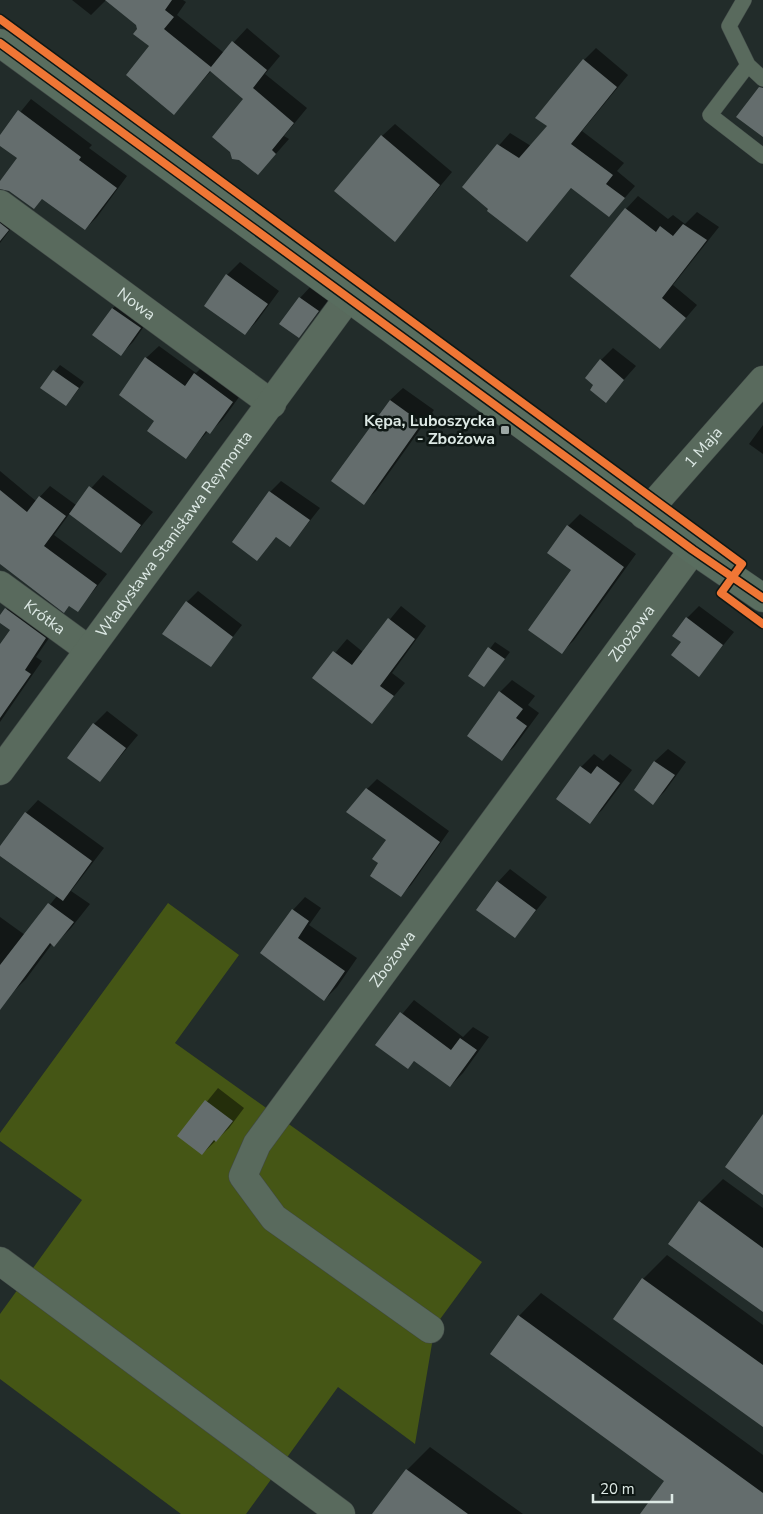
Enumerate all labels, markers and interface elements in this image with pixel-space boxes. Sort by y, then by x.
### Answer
street label: Nowa [113,283,160,326]
place label: Kępa, Luboszycka - Zbożowa [364,410,495,450]
street label: 1 Maja [679,422,728,473]
marker: Kępa, Luboszycka - Zbożowa [499,424,511,436]
street label: Władysława Stanisława Reymonta [91,426,258,642]
street label: Krótka [19,595,70,640]
street label: Zbożowa [604,601,660,666]
street label: Zbożowa [365,926,421,992]
scale bar [593,1472,672,1504]
text: 20 m [600,1479,635,1499]

